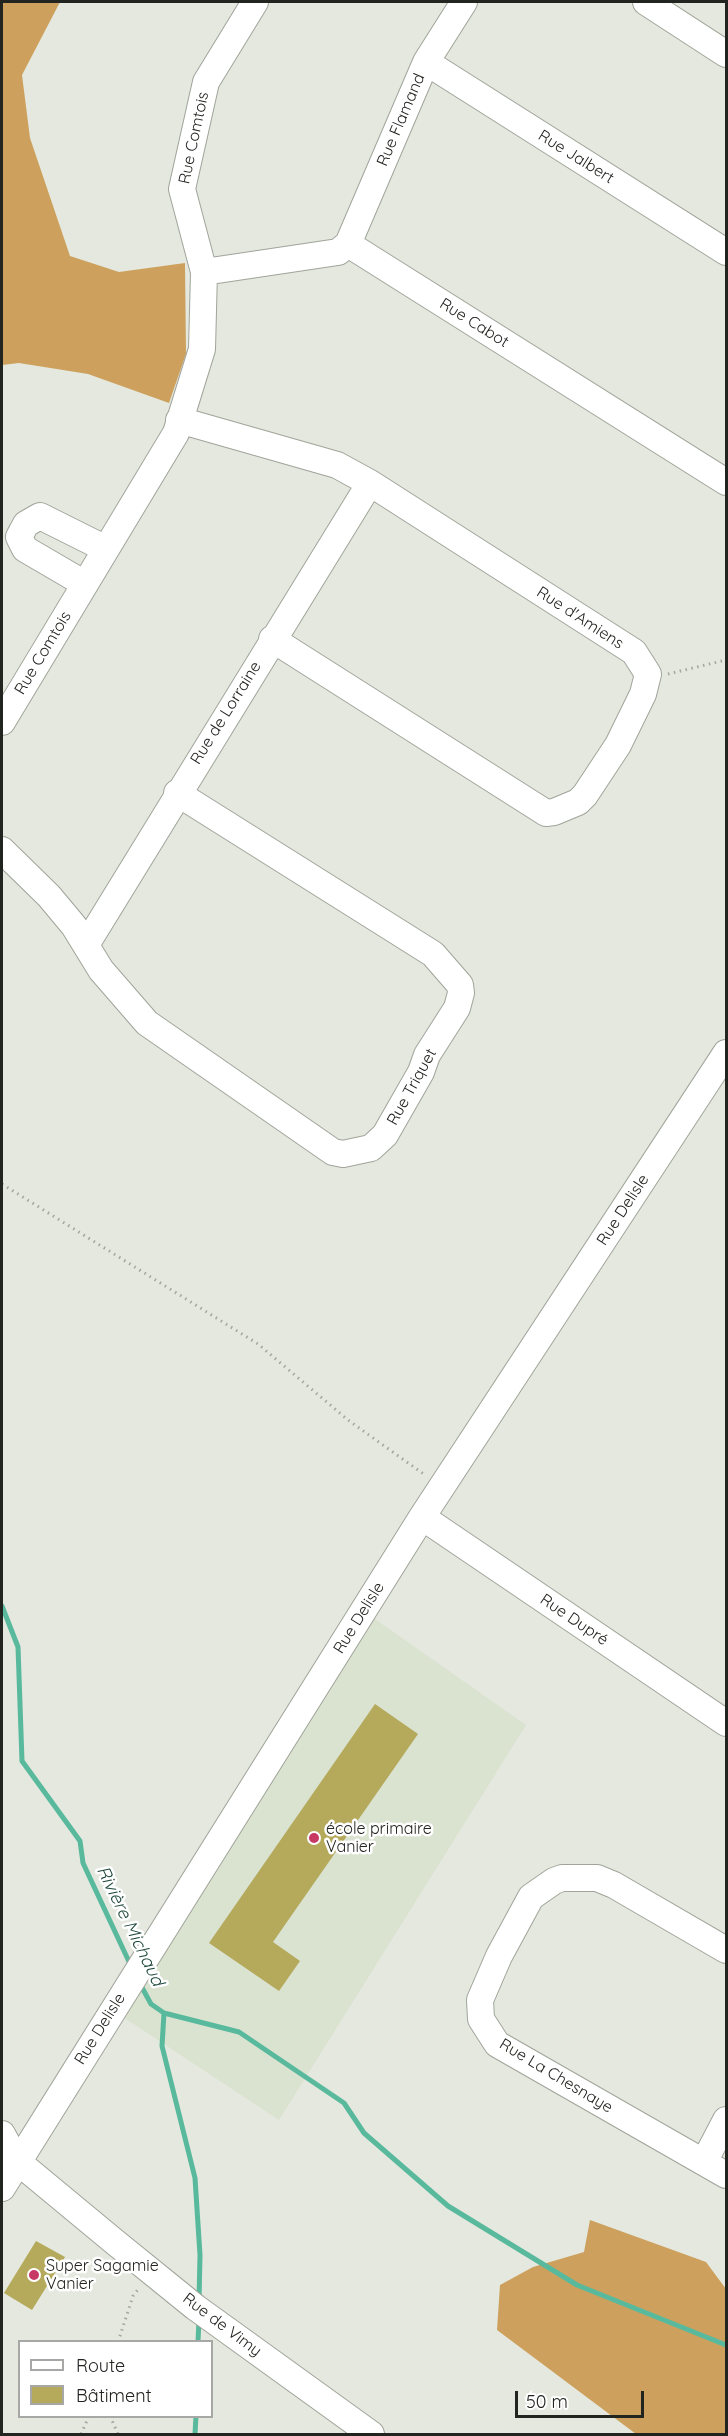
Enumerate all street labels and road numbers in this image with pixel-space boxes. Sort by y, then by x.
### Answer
street label: Rue Flamand [373,71,429,169]
street label: Rue Comtois [175,90,213,186]
street label: Rue Jalbert [534,126,618,188]
street label: Rue Cabot [436,294,512,352]
street label: Rue d'Amiens [533,583,627,653]
street label: Rue Comtois [11,608,75,698]
street label: Rue de Lorraine [187,658,265,768]
street label: Rue Triquet [383,1045,441,1129]
street label: Rue Delisle [593,1171,653,1249]
street label: Rue Delisle [329,1579,389,1657]
street label: Rue Dupré [536,1590,612,1650]
street label: Rue Delisle [70,1990,130,2068]
street label: Rue La Chesnaye [496,2035,616,2117]
street label: Rue de Vimy [179,2289,265,2361]

